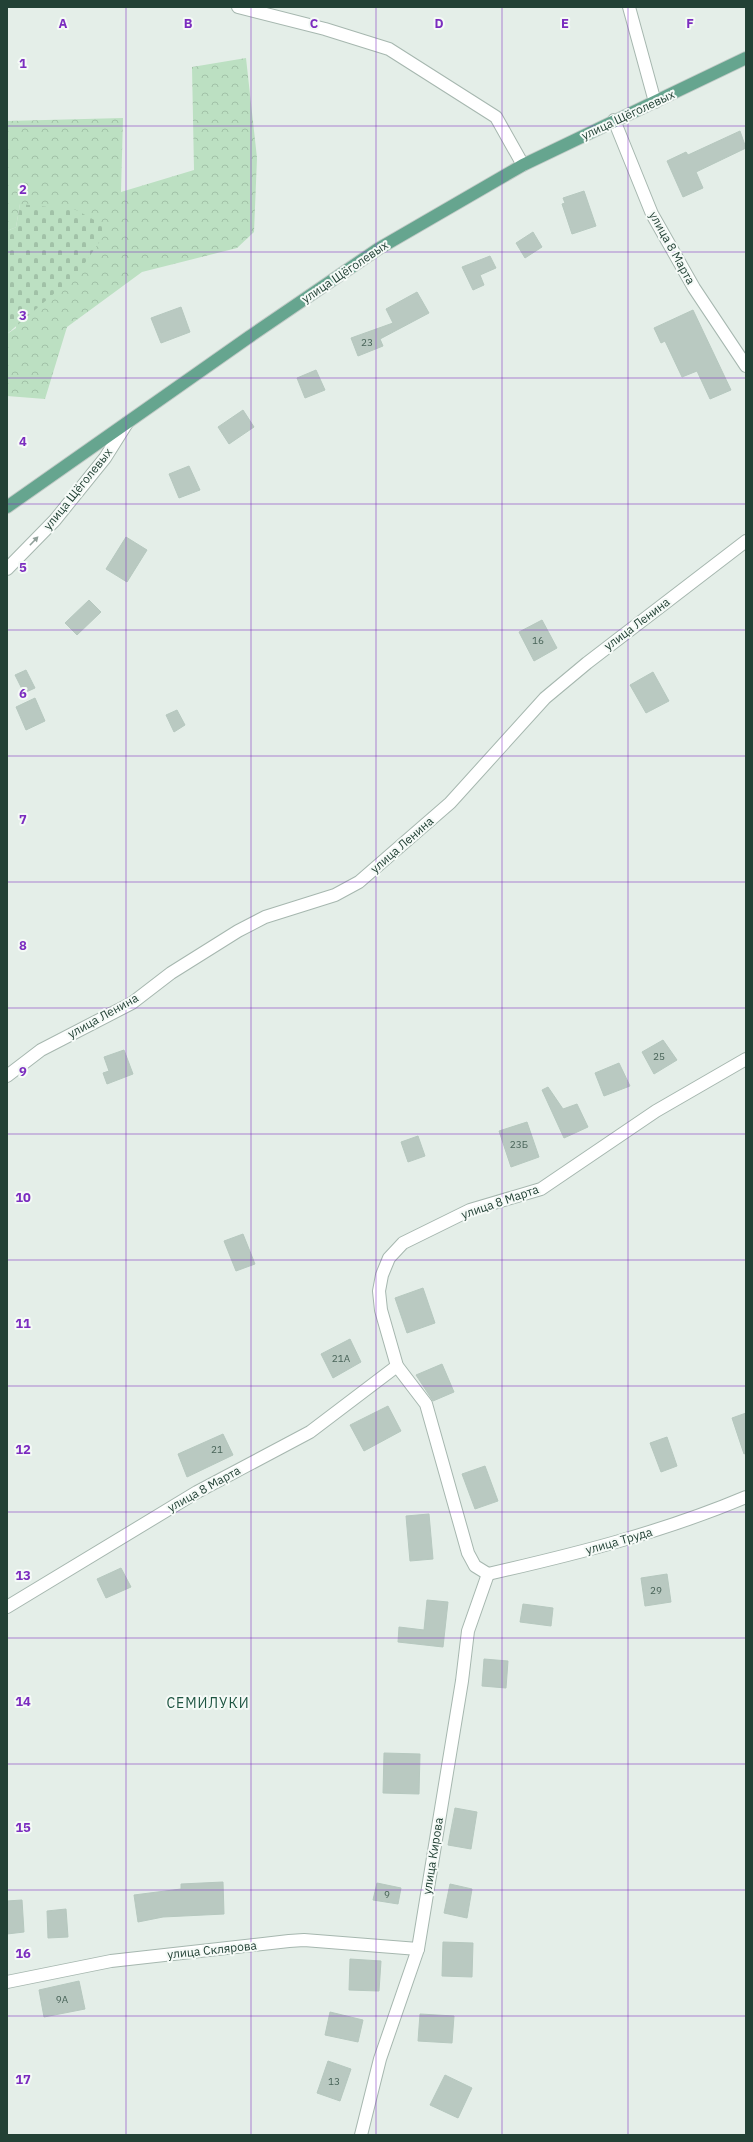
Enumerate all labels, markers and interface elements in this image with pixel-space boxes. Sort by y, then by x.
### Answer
text: A [59,15,68,32]
text: B [184,15,193,32]
text: C [310,15,319,32]
text: D [434,15,444,32]
text: E [561,15,569,32]
text: F [686,15,694,32]
text: 1 [19,55,27,72]
street label: улица Щёголевых [579,86,677,143]
text: 2 [19,181,27,198]
street label: улица 8 Марта [646,209,699,287]
street label: улица Щёголевых [299,237,391,306]
text: 3 [19,307,27,324]
house number: 23 [361,336,373,349]
text: 4 [19,433,27,450]
street label: улица Щёголевых [40,445,115,533]
one-way arrow [29,536,39,546]
text: 5 [19,559,27,576]
street label: улица Ленина [601,594,673,653]
house number: 16 [532,634,544,647]
text: 6 [19,685,27,702]
text: 7 [19,811,27,828]
street label: улица Ленина [367,813,437,876]
text: 8 [19,937,27,954]
street label: улица Ленина [65,990,141,1041]
house number: 25 [653,1050,665,1063]
text: 9 [19,1063,27,1080]
house number: 23Б [510,1138,528,1151]
street label: улица 8 Марта [459,1181,541,1222]
text: 10 [15,1189,31,1206]
text: 11 [15,1315,31,1332]
house number: 21А [332,1352,351,1365]
text: 12 [15,1441,31,1458]
house number: 21 [211,1443,223,1456]
street label: улица 8 Марта [165,1462,243,1515]
street label: улица Труда [584,1524,654,1557]
text: 13 [15,1567,31,1584]
house number: 29 [650,1584,662,1597]
text: 14 [15,1693,31,1710]
district label: СЕМИЛУКИ [166,1694,250,1712]
street label: улица Кирова [419,1816,446,1895]
text: 15 [15,1819,31,1836]
house number: 9 [384,1888,390,1901]
street label: улица Склярова [166,1937,258,1962]
text: 16 [15,1945,31,1962]
house number: 9А [56,1993,69,2006]
text: 17 [15,2071,31,2088]
house number: 13 [328,2075,340,2088]

